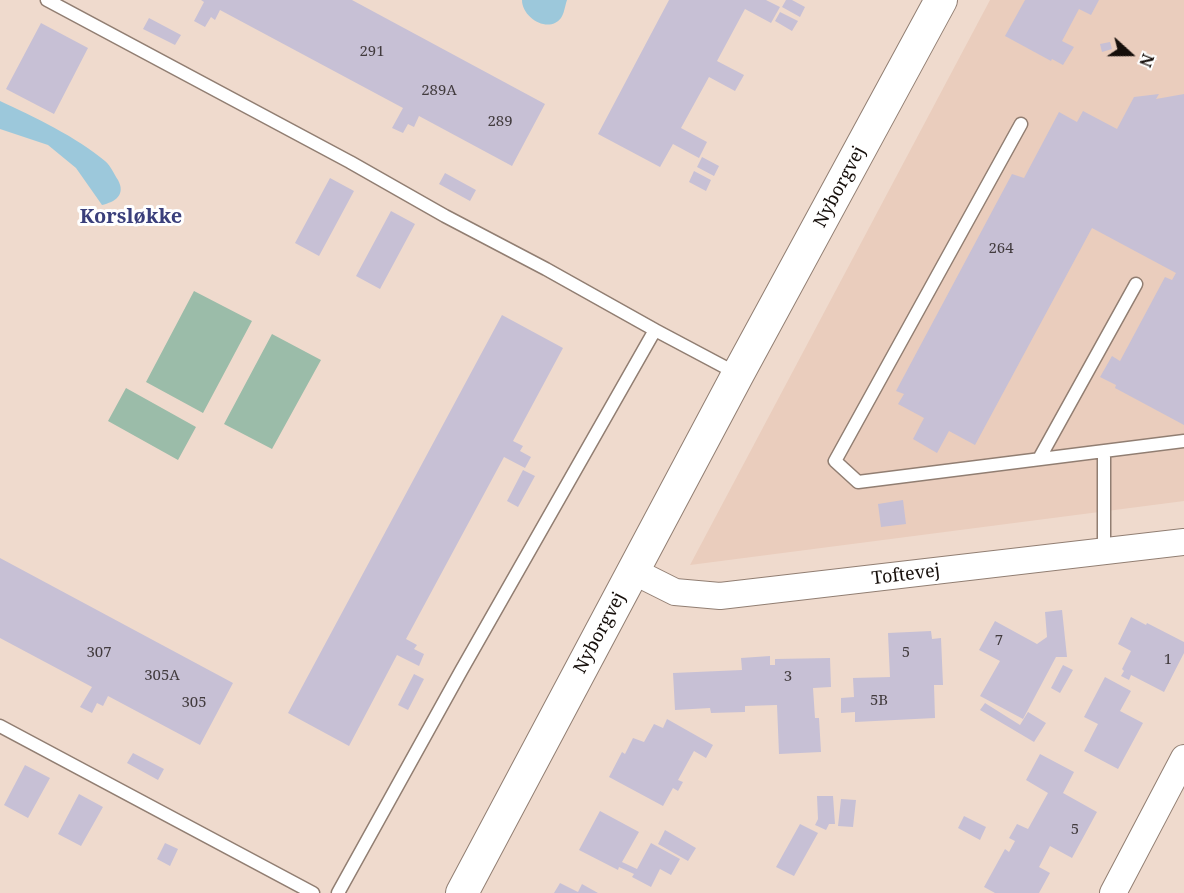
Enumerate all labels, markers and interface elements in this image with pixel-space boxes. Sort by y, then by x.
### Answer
north arrow [1100,24,1160,84]
house number: 291 [359,43,385,61]
text: N [1134,51,1159,70]
house number: 289A [421,82,457,100]
house number: 289 [487,113,513,131]
street label: Nyborgvej [810,143,870,231]
district label: Korsløkke [80,205,182,229]
house number: 264 [988,240,1014,258]
street label: Toftevej [871,560,941,590]
street label: Nyborgvej [570,589,630,677]
house number: 7 [995,632,1003,650]
house number: 307 [86,644,112,662]
house number: 5 [902,644,910,662]
house number: 1 [1164,651,1172,669]
house number: 305A [144,667,180,685]
house number: 3 [784,668,792,686]
house number: 5B [870,692,888,710]
house number: 305 [181,694,207,712]
house number: 5 [1071,821,1079,839]

